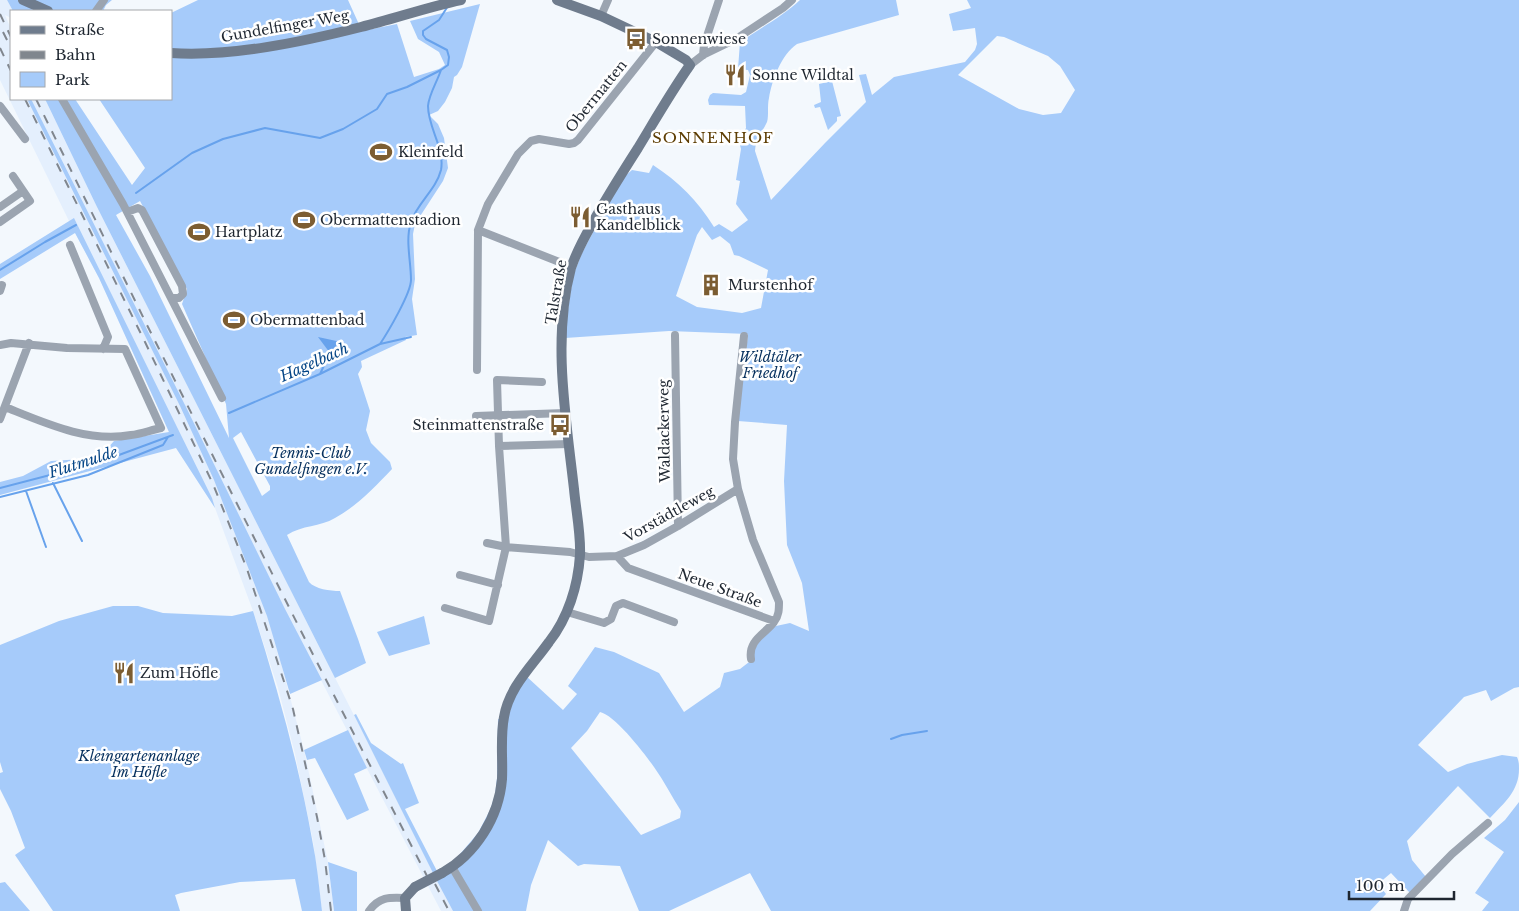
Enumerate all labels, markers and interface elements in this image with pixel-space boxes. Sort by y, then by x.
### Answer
street label: Gundelfinger Weg [219,6,351,46]
legend [10,10,172,100]
text: Straße [55,20,105,39]
bus stop icon: Sonnenwiese [623,26,649,52]
place label: Sonnenwiese [652,30,746,48]
text: Bahn [55,45,95,64]
street label: Obermatten [561,56,631,136]
restaurant icon: Sonne Wildtal [722,62,748,88]
place label: Sonne Wildtal [752,66,854,84]
text: Park [55,70,91,89]
district label: SONNENHOF [652,128,774,147]
sports icon: Kleinfeld [368,139,394,165]
place label: Kleinfeld [398,143,464,161]
place label: Gasthaus Kandelblick [596,200,681,234]
restaurant icon: Gasthaus Kandelblick [567,204,593,230]
sports icon: Obermattenstadion [291,207,317,233]
place label: Obermattenstadion [320,211,461,229]
sports icon: Hartplatz [186,219,212,245]
place label: Hartplatz [215,223,283,241]
street label: Talstraße [541,258,571,326]
building icon: Murstenhof [698,272,724,298]
place label: Murstenhof [728,276,815,294]
sports icon: Obermattenbad [221,307,247,333]
place label: Obermattenbad [250,311,365,329]
water label: Hagelbach [276,338,352,386]
park label: Wildtäler Friedhof [739,348,802,382]
street label: Waldackerweg [654,379,674,484]
bus stop icon: Steinmattenstraße [547,412,573,438]
place label: Steinmattenstraße [413,416,544,434]
water label: Flutmulde [45,442,120,482]
park label: Tennis-Club Gundelfingen e.V. [254,444,368,478]
street label: Vorstädtleweg [620,482,718,547]
street label: Neue Straße [676,565,764,611]
restaurant icon: Zum Höfle [111,660,137,686]
place label: Zum Höfle [140,664,218,682]
park label: Kleingartenanlage Im Höfle [77,747,200,781]
scale bar [1349,868,1454,900]
text: 100 m [1356,876,1405,895]

